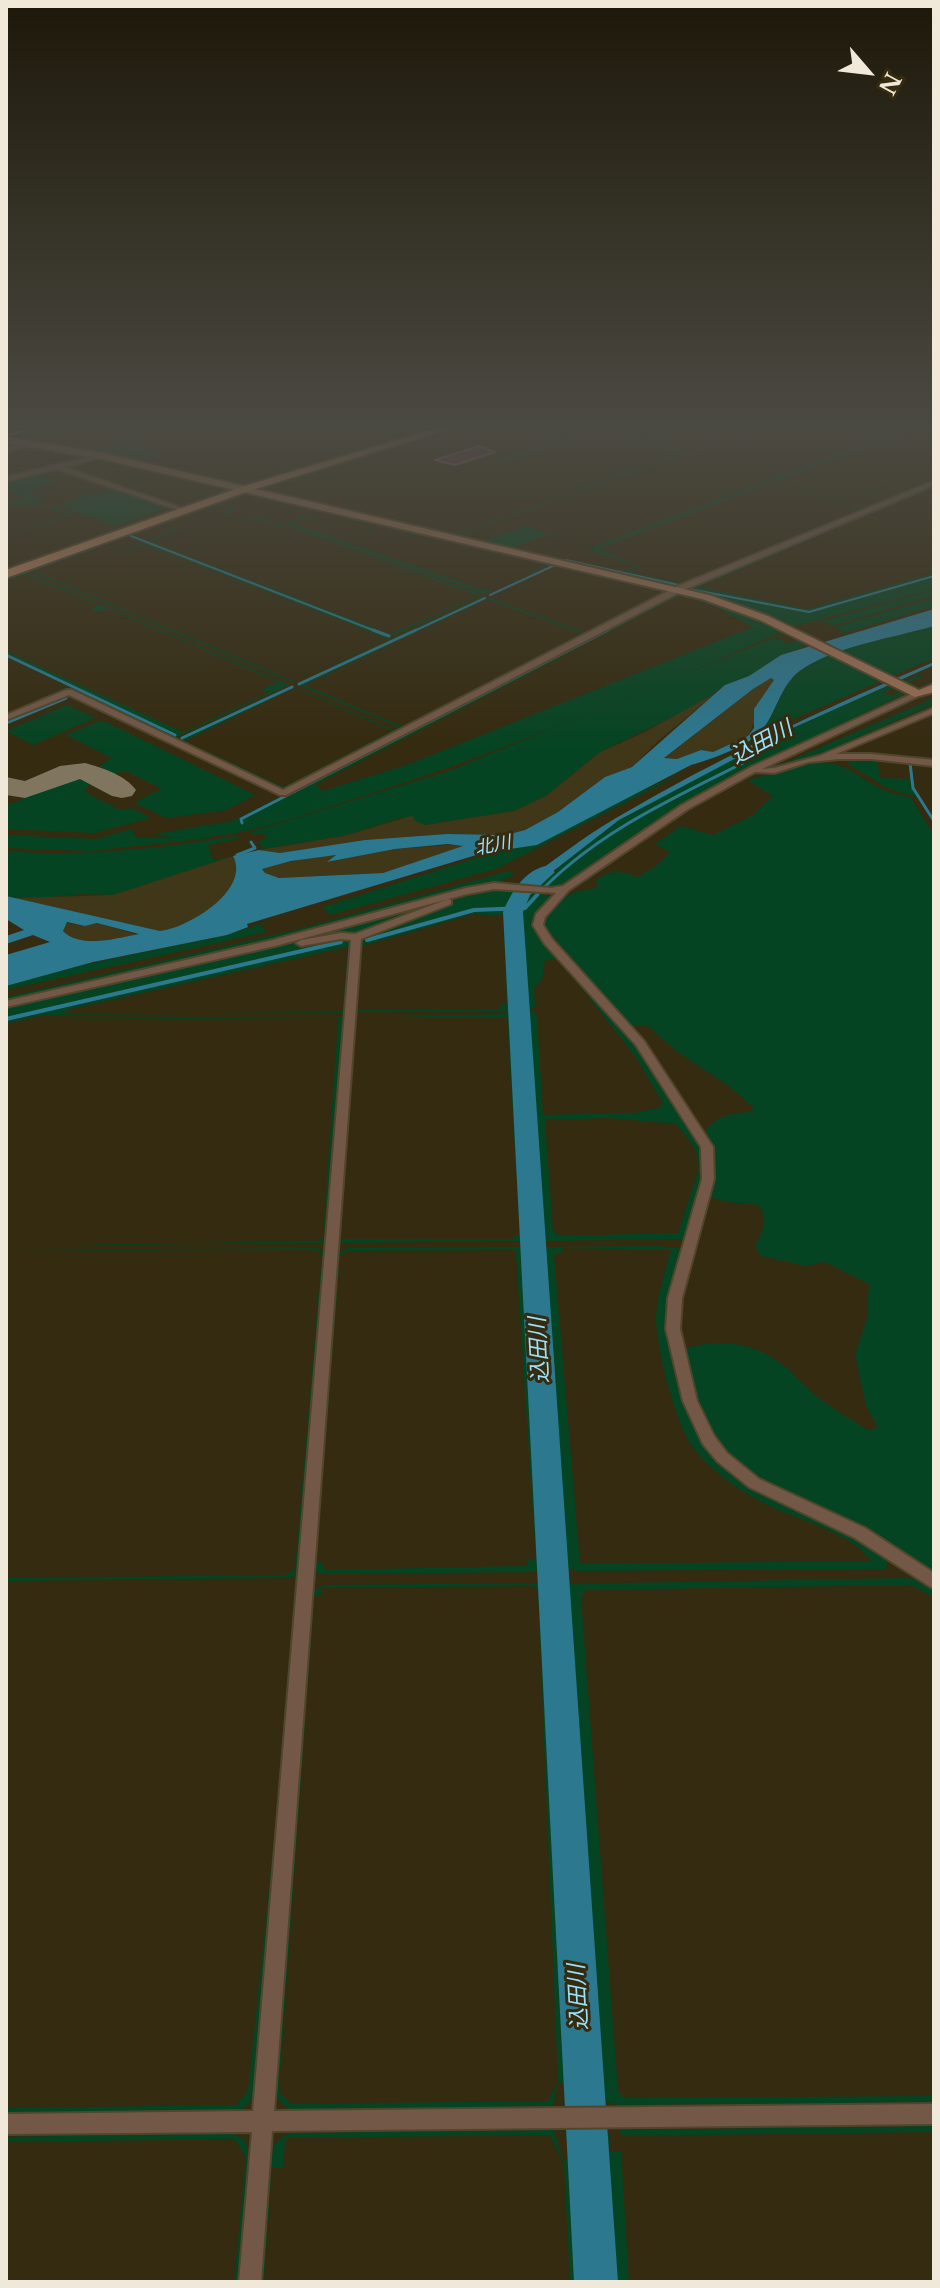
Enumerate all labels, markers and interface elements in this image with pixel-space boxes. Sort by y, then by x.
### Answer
north arrow [828,32,908,112]
text: N [873,68,906,99]
water label: 込田川 [727,716,797,770]
water label: 北川 [473,832,513,860]
water label: 込田川 [525,1316,555,1384]
water label: 込田川 [564,1963,594,2031]

